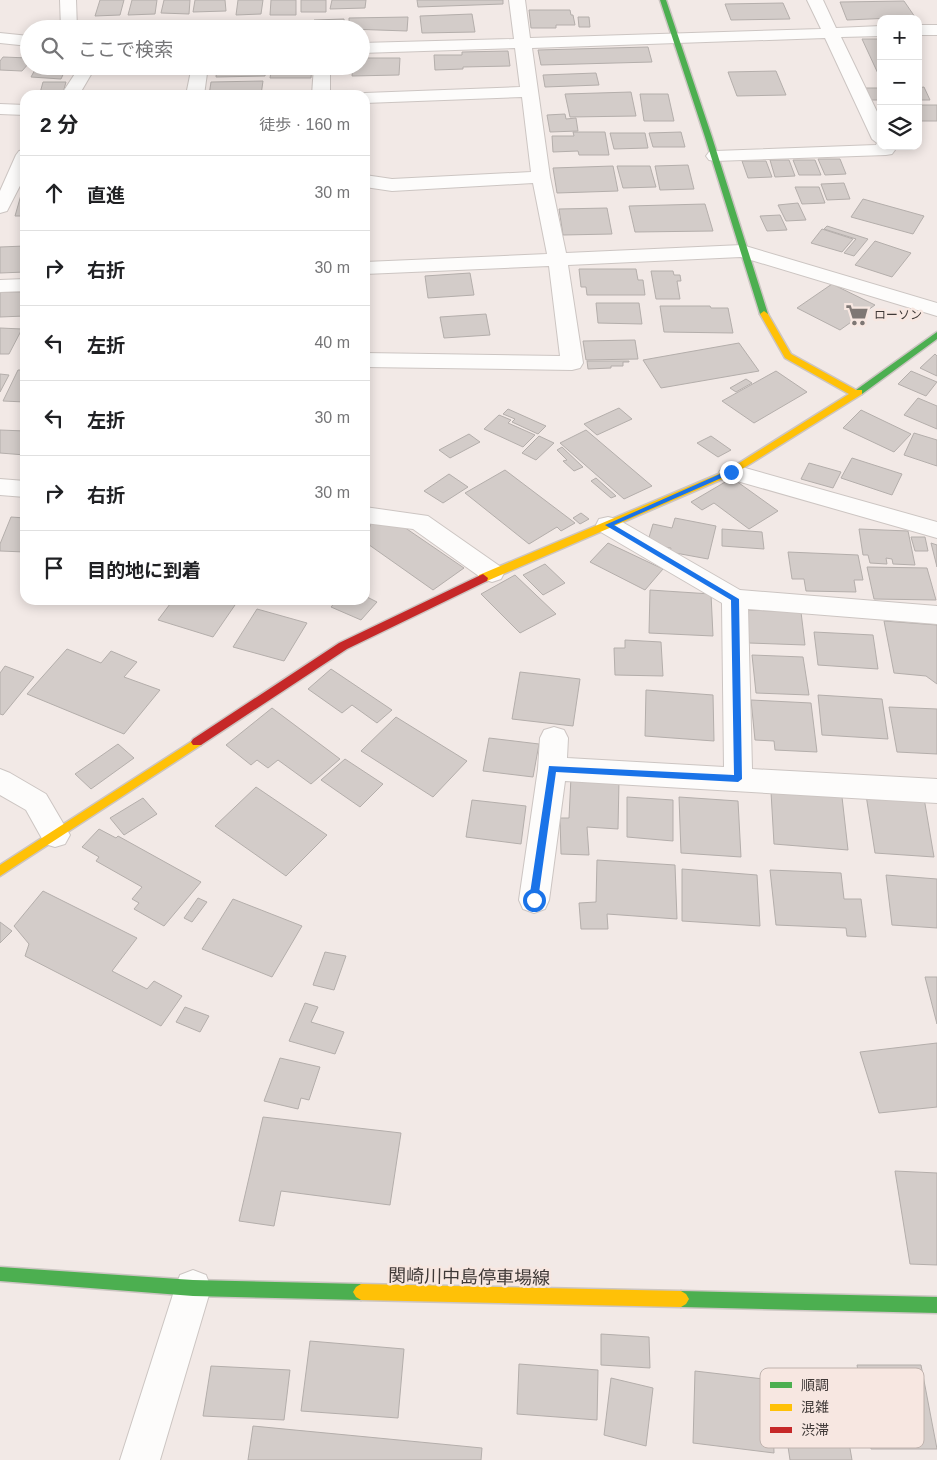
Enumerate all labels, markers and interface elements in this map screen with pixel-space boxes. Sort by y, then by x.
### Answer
map controls [877,15,922,150]
button: + [877,15,922,60]
search box [20,20,370,75]
icon: search [38,34,66,62]
text: ここで検索 [78,39,173,60]
button: − [877,60,922,105]
button: layers [877,105,922,150]
text: 2 分 [40,113,79,136]
text: 徒歩 · 160 m [259,116,350,133]
icon: ahead [40,179,68,207]
text: 30 m [314,184,350,201]
text: 直進 [87,185,125,206]
icon: right [40,254,68,282]
text: 30 m [314,259,350,276]
text: 右折 [87,260,125,281]
supermarket icon: ローソン [844,302,870,328]
place label: ローソン [874,308,922,322]
icon: left [40,329,68,357]
text: 40 m [314,334,350,351]
text: 左折 [87,335,125,356]
icon: left [40,404,68,432]
text: 30 m [314,409,350,426]
text: 左折 [87,410,125,431]
route end [720,461,743,484]
icon: right [40,479,68,507]
text: 30 m [314,484,350,501]
text: 右折 [87,485,125,506]
icon: arrive [40,554,68,582]
text: 目的地に到着 [87,560,201,581]
route start [523,889,546,912]
street label: 関崎川中島停車場線 [388,1266,550,1288]
legend [760,1368,924,1448]
text: 順調 [801,1377,829,1393]
text: 混雑 [801,1399,829,1415]
text: 渋滞 [801,1422,829,1438]

